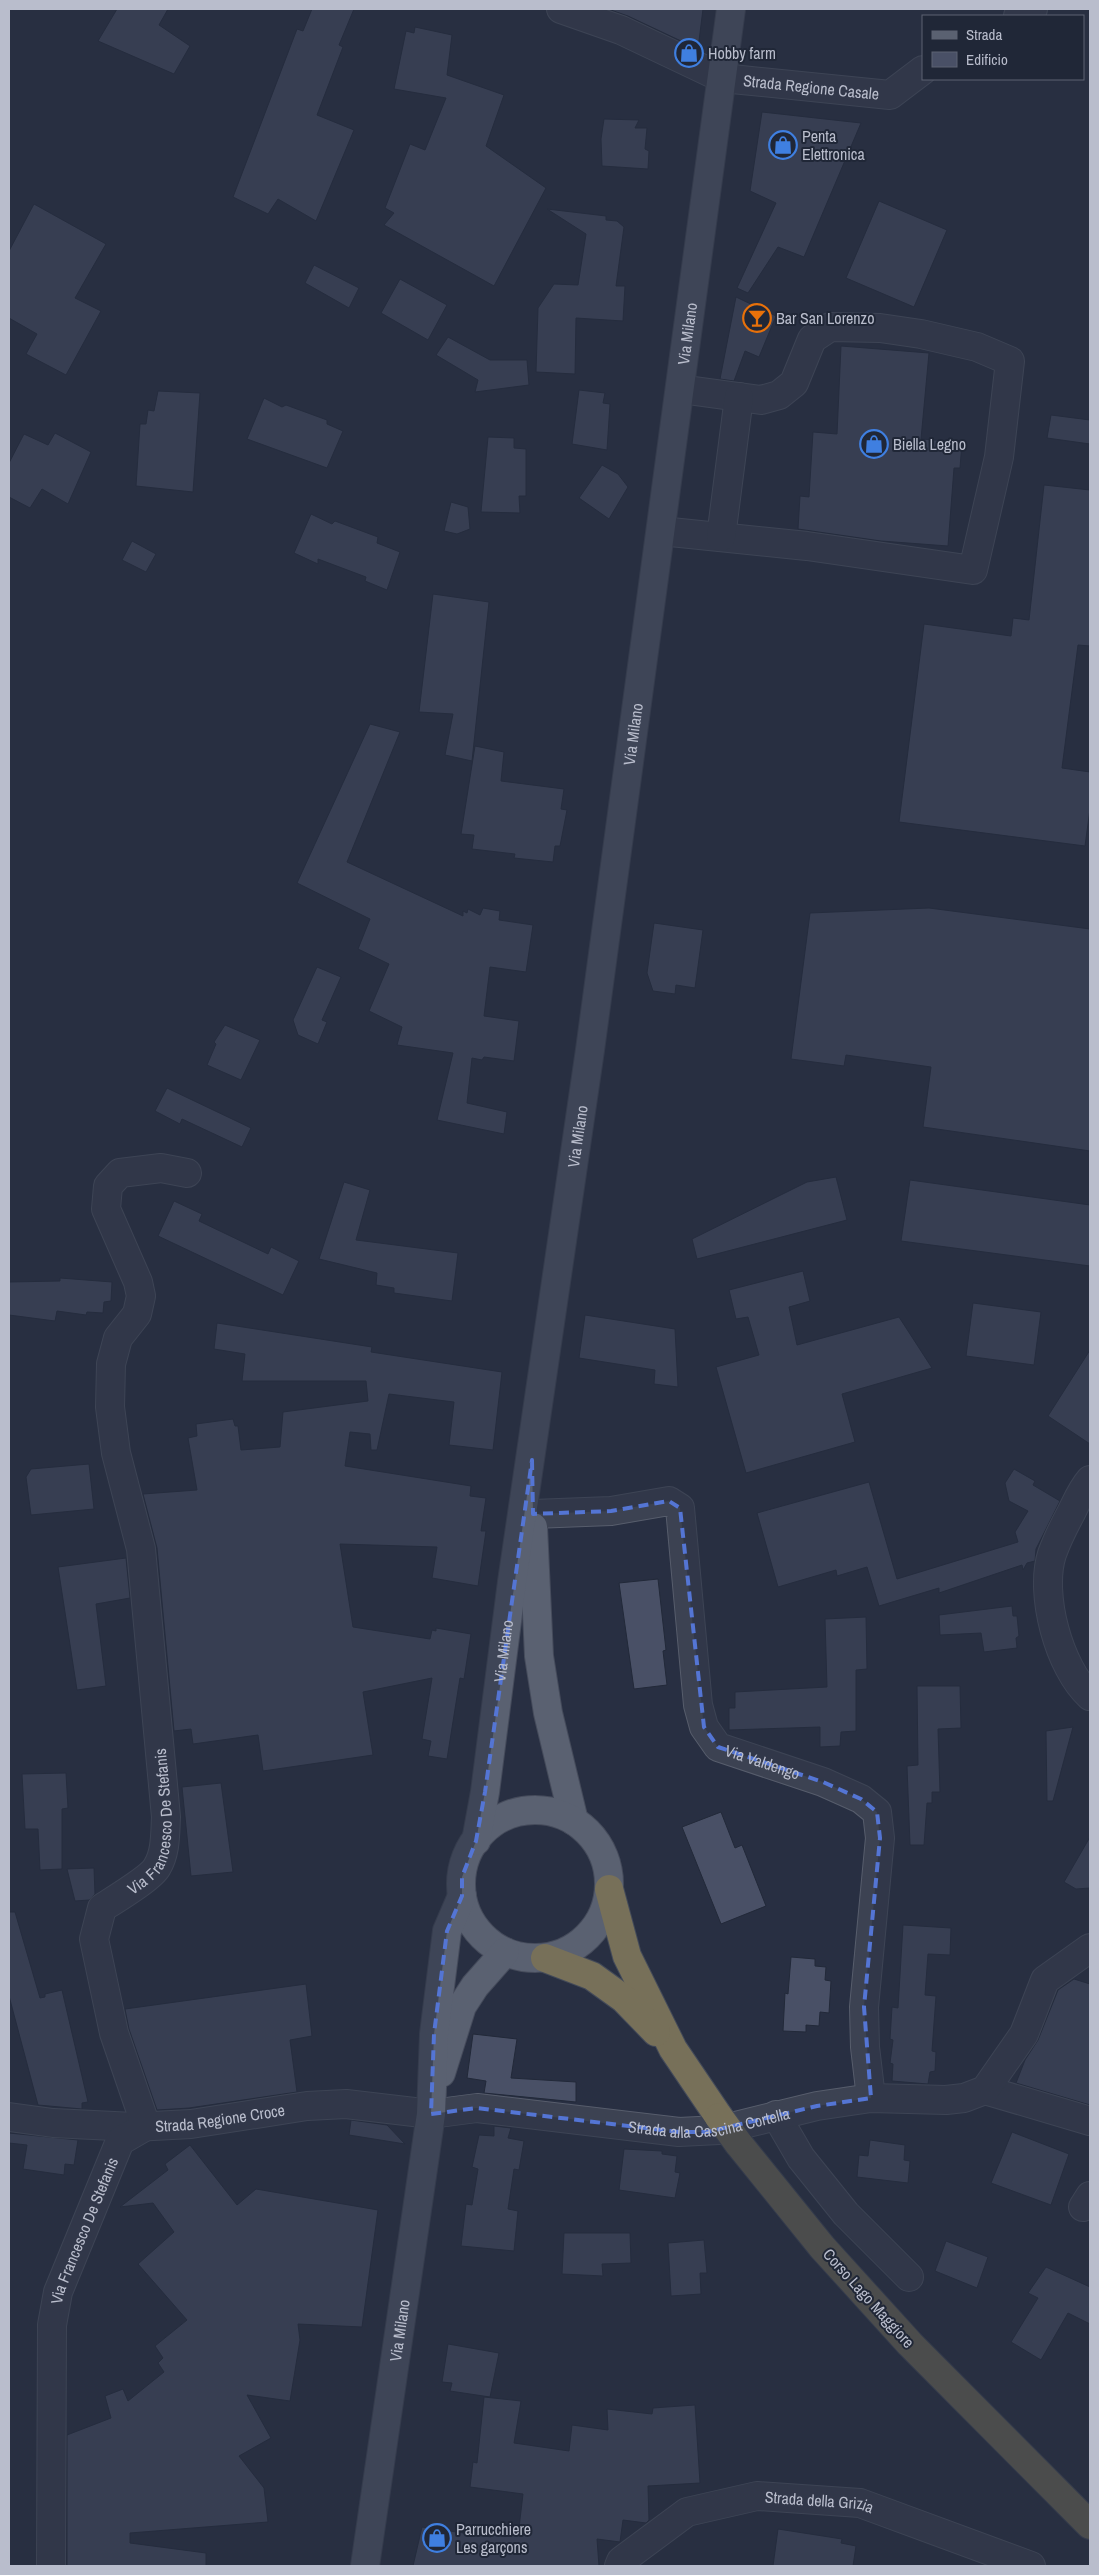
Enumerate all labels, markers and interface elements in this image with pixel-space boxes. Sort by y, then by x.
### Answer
legend [922,15,1084,80]
text: Strada [966,24,1002,45]
shop icon: Hobby farm [674,38,704,68]
place label: Hobby farm [708,42,776,64]
text: Edificio [966,49,1008,70]
street label: Strada Regione Casale [742,69,880,105]
place label: Penta Elettronica [802,125,865,165]
shop icon: Penta Elettronica [768,130,798,160]
street label: Via Milano [672,301,702,366]
bar icon: Bar San Lorenzo [742,303,772,333]
place label: Bar San Lorenzo [776,307,874,329]
shop icon: Biella Legno [859,429,889,459]
place label: Biella Legno [893,433,966,455]
street label: Via Milano [618,702,648,767]
street label: Via Milano [562,1104,593,1169]
street label: Via Milano [488,1619,518,1683]
street label: Via Valdengo [722,1739,803,1785]
street label: Via Francesco De Stefanis [123,1747,177,1899]
street label: Strada Regione Croce [155,2099,286,2137]
street label: Strada alla Cascina Cortella [627,2102,793,2143]
street label: Via Francesco De Stefanis [45,2154,123,2306]
street label: Corso Lago Maggiore [818,2243,920,2353]
street label: Via Milano [384,2298,415,2363]
street label: Strada della Grizia [764,2486,878,2518]
place label: Parrucchiere Les garçons [456,2518,531,2558]
shop icon: Parrucchiere Les garçons [422,2523,452,2553]

